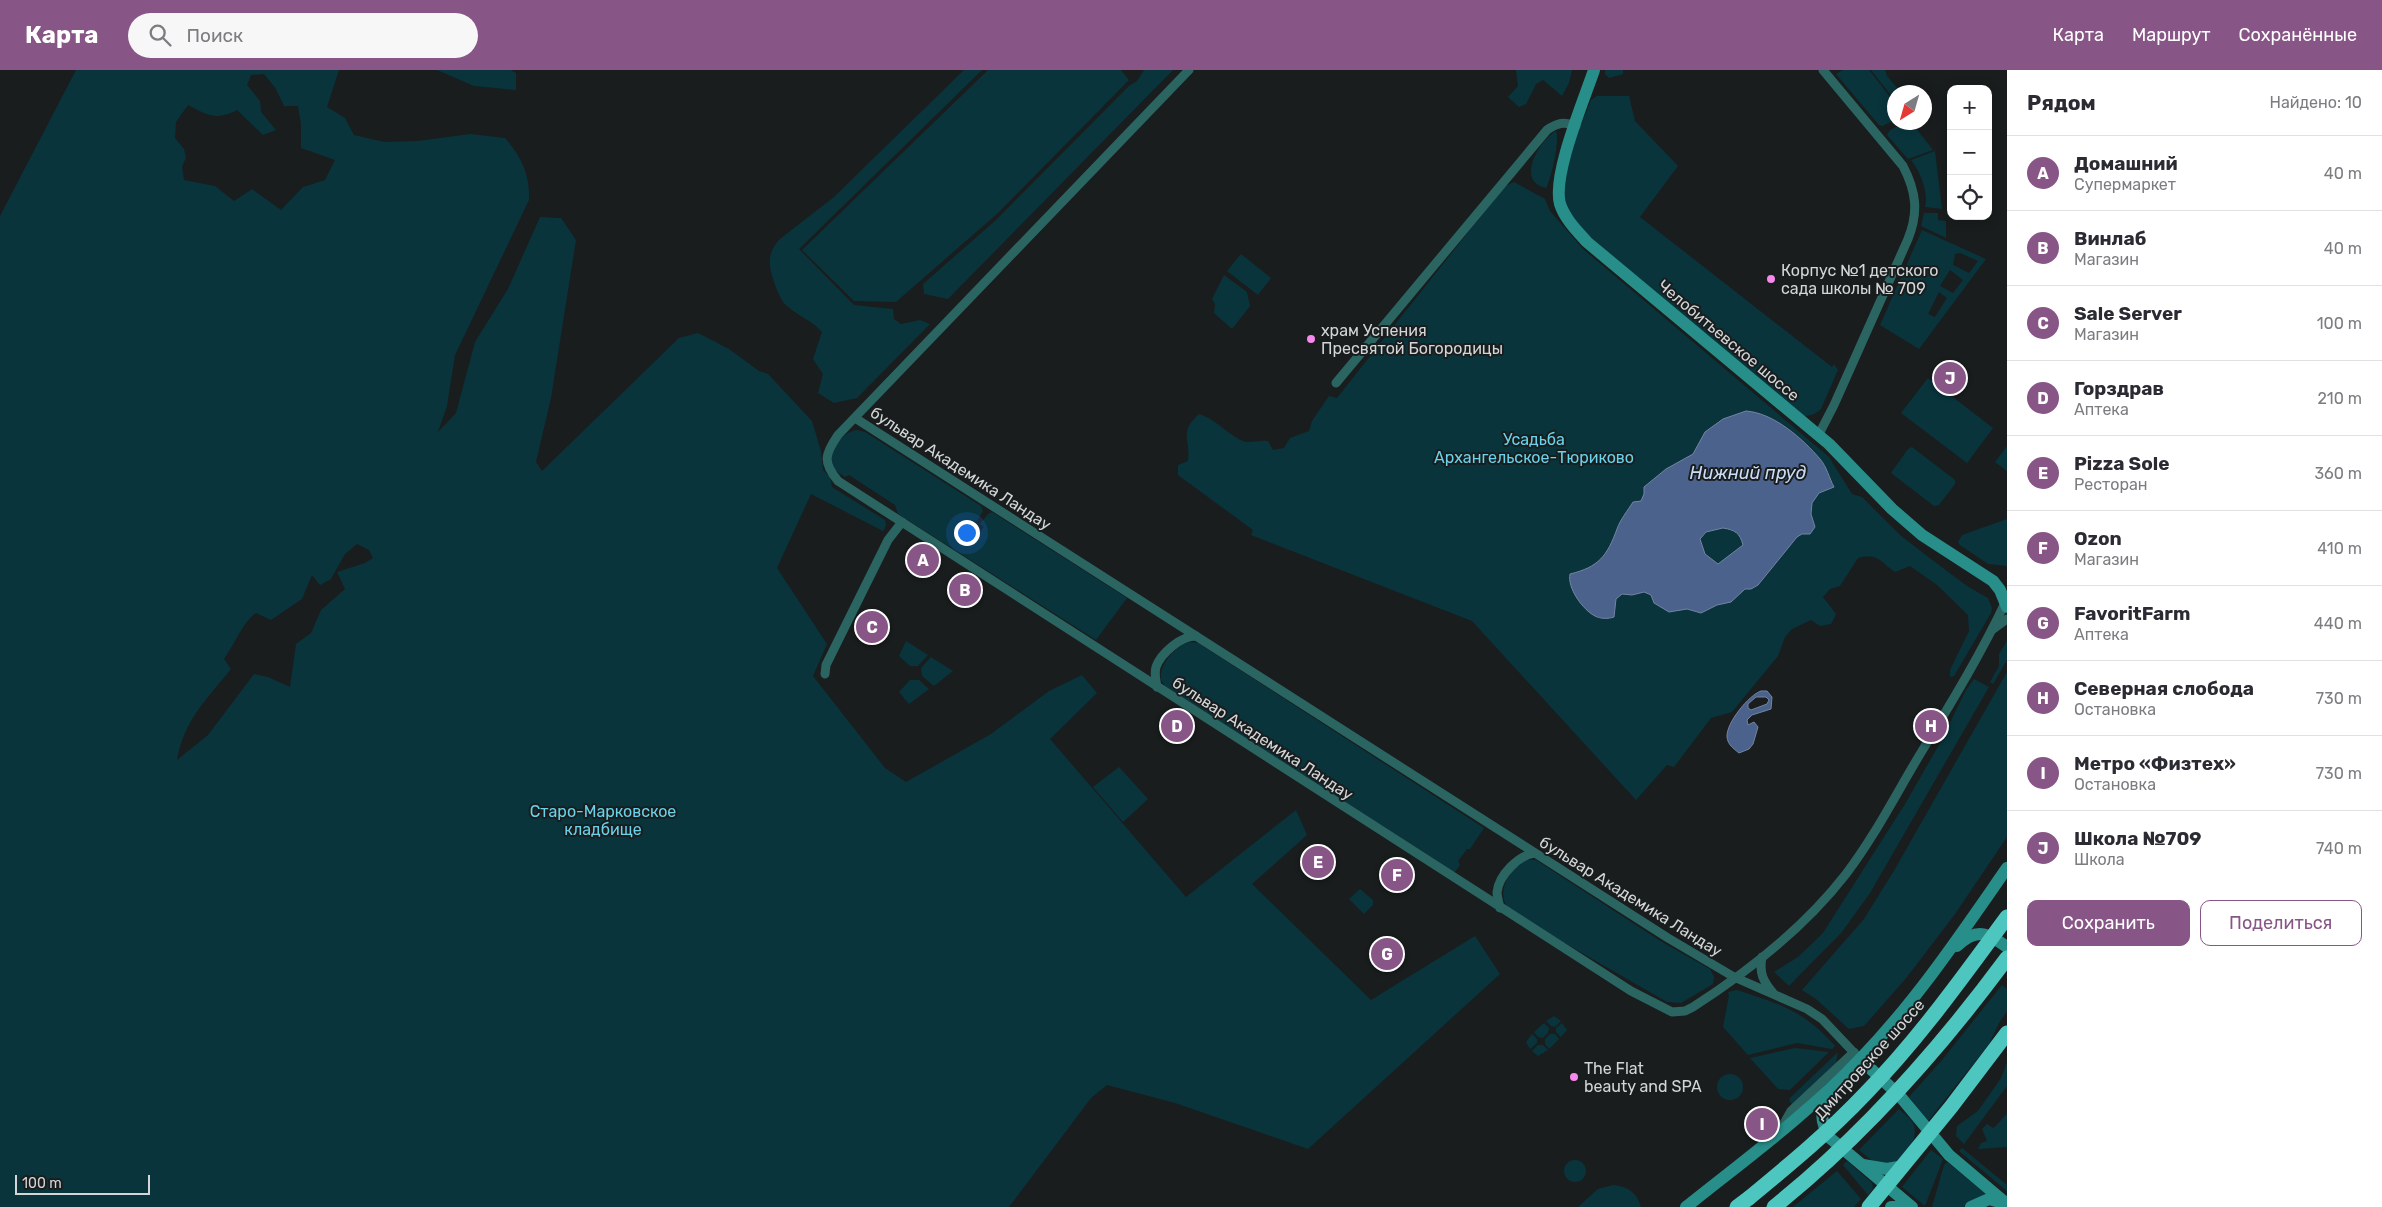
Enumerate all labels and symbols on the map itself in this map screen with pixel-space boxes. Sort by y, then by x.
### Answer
north arrow [1887,85,1932,130]
place label: Корпус №1 детского сада школы № 709 [1781,261,1938,298]
marker: Корпус №1 детского сада школы № 709 [1765,273,1777,285]
street label: Челобитьевское шоссе [1654,276,1803,405]
place label: храм Успения Пресвятой Богородицы [1321,321,1503,358]
marker: храм Успения Пресвятой Богородицы [1305,333,1317,345]
pin: J [1934,359,1966,397]
street label: бульвар Академика Ландау [867,403,1055,534]
park label: Усадьба Архангельское-Тюриково [1434,430,1634,467]
water label: Нижний пруд [1690,462,1807,484]
your location [954,520,980,546]
pin: A [907,541,939,579]
pin: B [949,571,981,609]
pin: C [856,608,888,646]
street label: бульвар Академика Ландау [1169,673,1357,804]
pin: D [1161,707,1193,745]
pin: H [1915,707,1947,745]
park label: Старо-Марковское кладбище [530,802,676,839]
street label: бульвар Академика Ландау [1536,832,1726,961]
pin: E [1302,843,1334,881]
pin: F [1381,856,1413,894]
pin: G [1371,935,1403,973]
street label: Дмитровское шоссе [1810,995,1928,1123]
place label: The Flat beauty and SPA [1584,1059,1702,1096]
marker: The Flat beauty and SPA [1568,1071,1580,1083]
pin: I [1746,1105,1778,1143]
scale bar [15,1172,150,1195]

